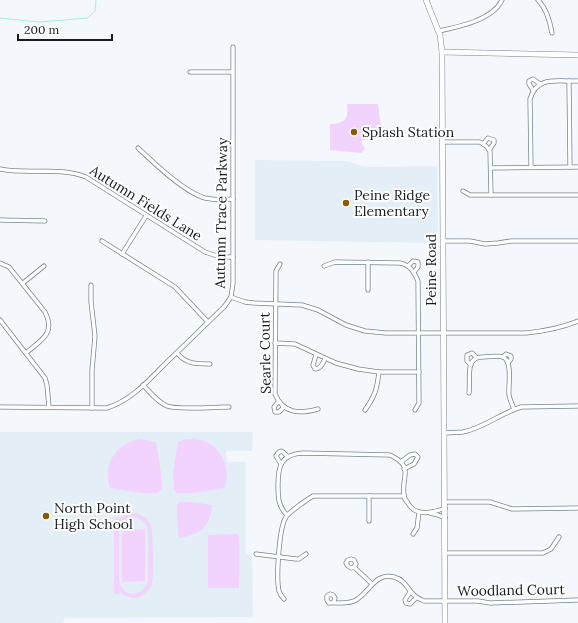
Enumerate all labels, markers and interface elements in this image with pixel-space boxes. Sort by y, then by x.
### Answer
scale bar [18,16,112,42]
text: 200 m [24,22,60,37]
place label: Splash Station [362,123,455,141]
marker: Splash Station [349,127,359,137]
street label: Autumn Trace Parkway [211,137,231,290]
street label: Autumn Fields Lane [86,161,206,245]
place label: Peine Ridge Elementary [354,186,430,220]
marker: Peine Ridge Elementary [341,198,351,208]
street label: Peine Road [422,234,440,306]
street label: Searle Court [255,311,275,394]
place label: North Point High School [54,499,133,533]
marker: North Point High School [41,511,51,521]
street label: Woodland Court [457,580,566,600]

